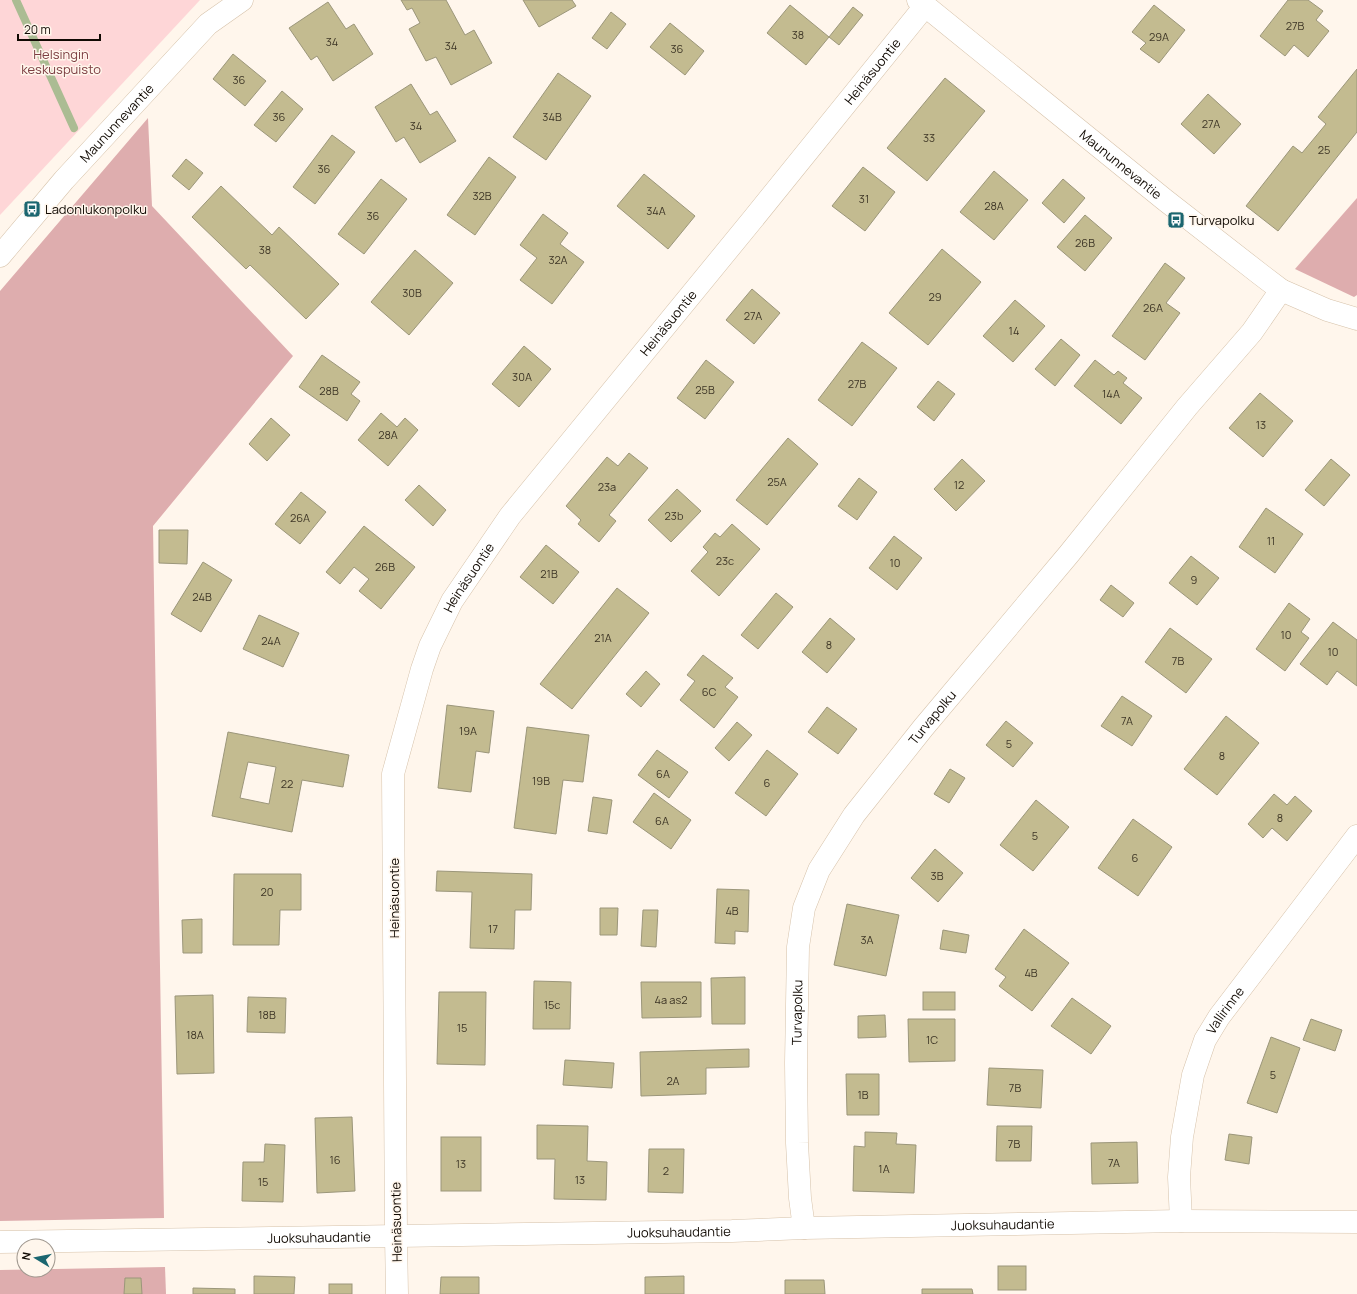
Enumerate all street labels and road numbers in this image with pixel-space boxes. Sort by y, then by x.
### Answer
street label: Heinäsuontie [840,34,905,108]
street label: Maununnevantie [76,79,158,166]
street label: Maununnevantie [1076,125,1166,203]
street label: Heinäsuontie [636,286,701,360]
street label: Heinäsuontie [439,539,498,615]
street label: Turvapolku [904,686,960,748]
street label: Heinäsuontie [385,857,403,938]
street label: Turvapolku [787,979,806,1045]
street label: Vallirinne [1202,982,1248,1037]
street label: Heinäsuontie [386,1181,406,1262]
street label: Juoksuhaudantie [951,1214,1055,1234]
street label: Juoksuhaudantie [627,1222,731,1242]
street label: Juoksuhaudantie [267,1227,371,1247]

